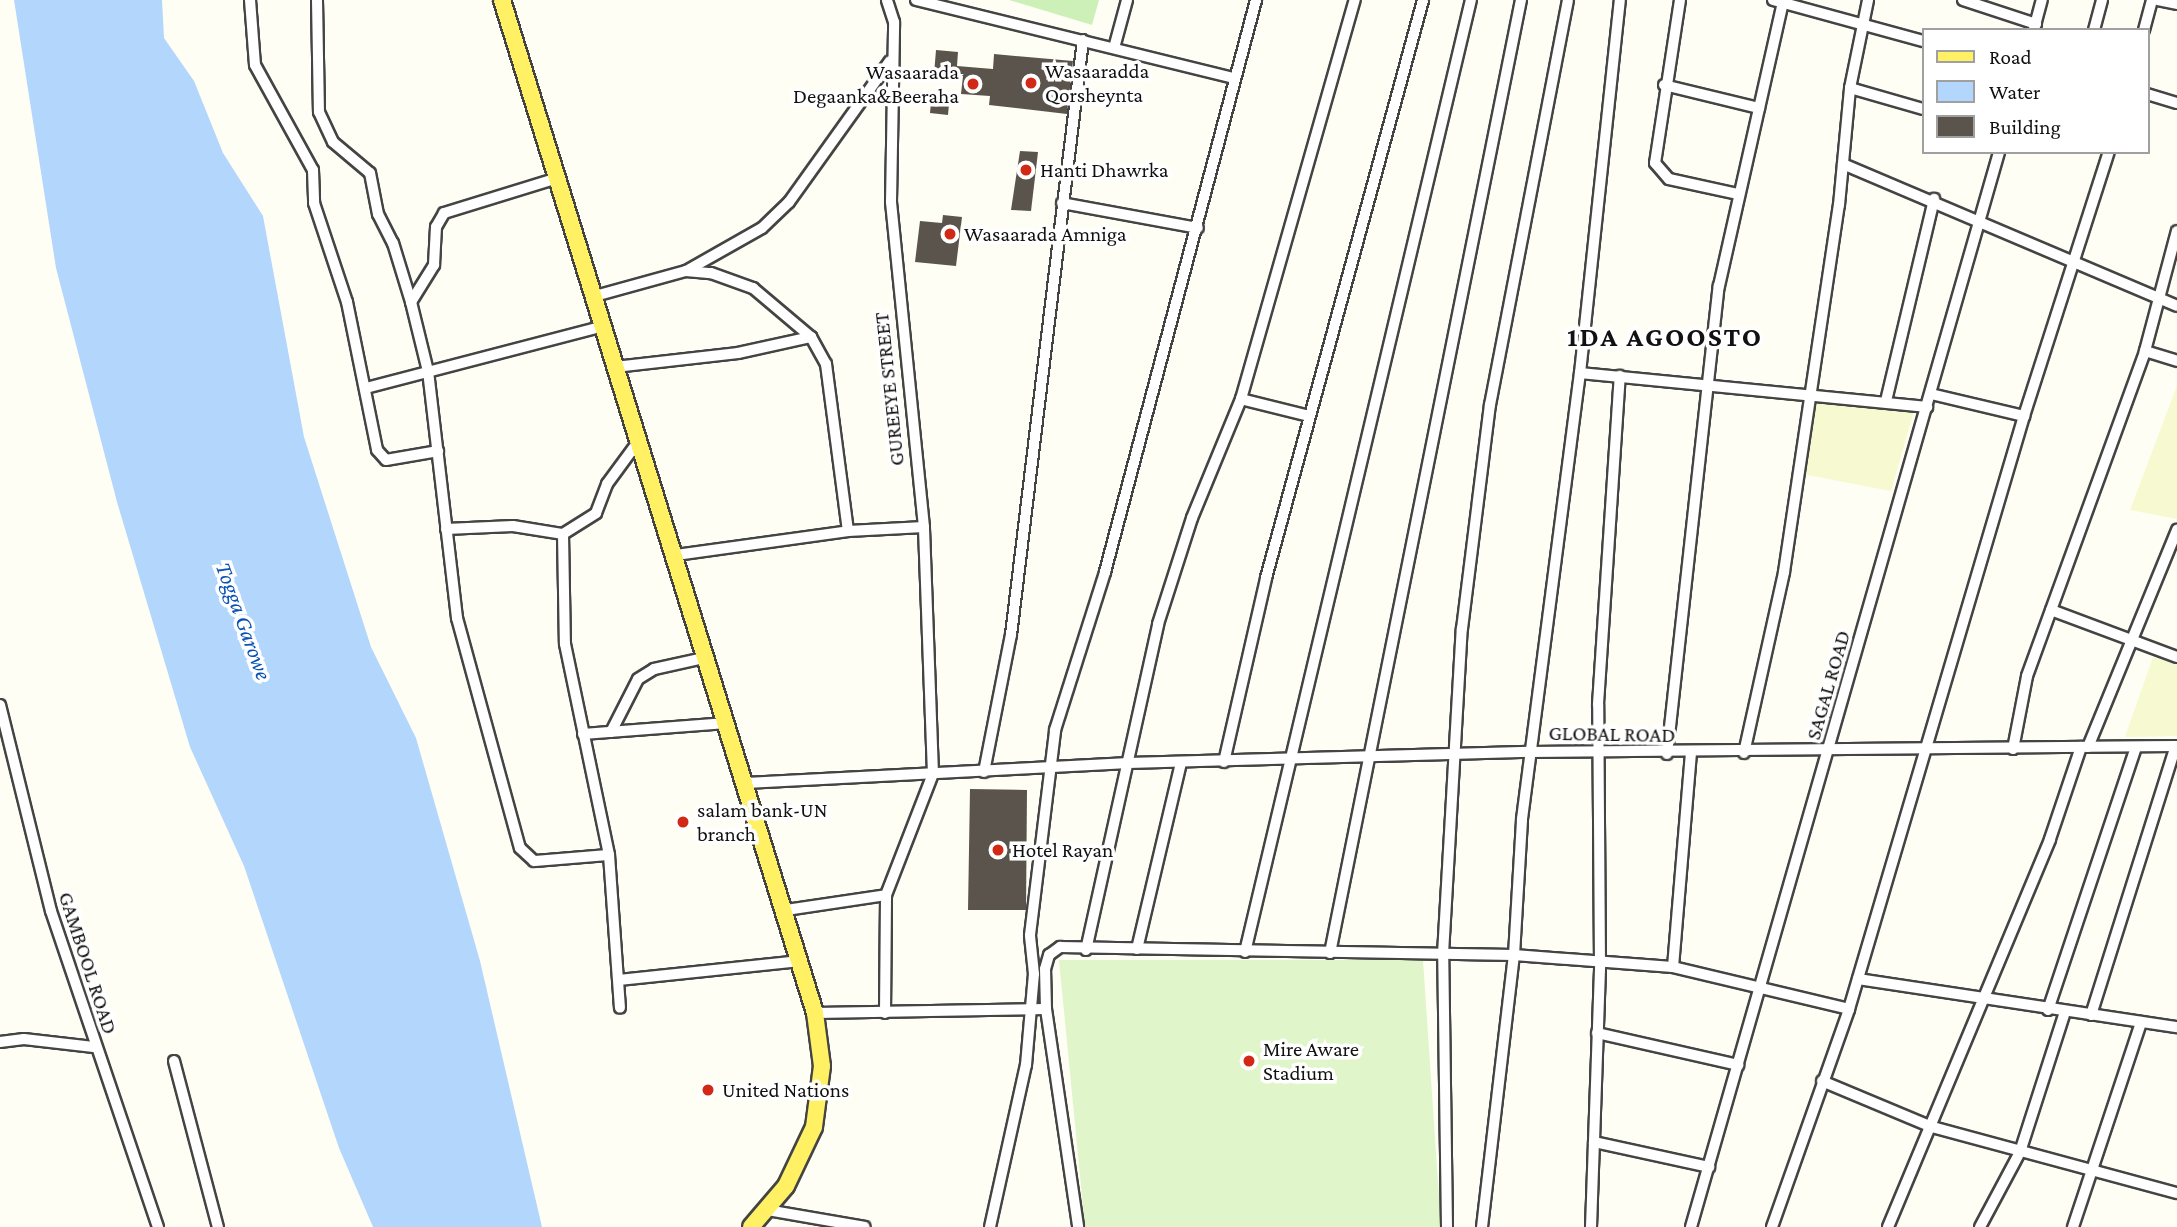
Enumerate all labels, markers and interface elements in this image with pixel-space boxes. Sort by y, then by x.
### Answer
legend [1922,28,2149,154]
text: Road [1989,45,2032,69]
place label: Wasaaradda Qorsheynta [1045,58,1149,108]
place label: Wasaarada Degaanka&Beeraha [793,59,959,109]
marker: Wasaaradda Qorsheynta [1023,75,1039,91]
marker: Wasaarada Degaanka&Beeraha [965,76,981,92]
text: Water [1989,80,2041,104]
text: Building [1989,115,2061,139]
place label: Hanti Dhawrka [1040,157,1169,183]
marker: Hanti Dhawrka [1018,162,1034,178]
place label: Wasaarada Amniga [964,221,1127,247]
marker: Wasaarada Amniga [942,226,958,242]
street label: GUREEYE STREET [868,311,910,467]
district label: 1DA AGOOSTO [1568,320,1762,354]
water label: Togga Garowe [210,558,278,684]
street label: SAGAL ROAD [1800,627,1856,743]
street label: GLOBAL ROAD [1548,720,1676,748]
place label: salam bank-UN branch [697,797,828,847]
marker: salam bank-UN branch [675,814,691,830]
place label: Hotel Rayan [1012,837,1113,863]
marker: Hotel Rayan [990,842,1006,858]
street label: GAMBOOL ROAD [53,889,123,1037]
place label: Mire Aware Stadium [1263,1036,1359,1086]
marker: Mire Aware Stadium [1241,1053,1257,1069]
place label: United Nations [722,1077,849,1103]
marker: United Nations [700,1082,716,1098]

